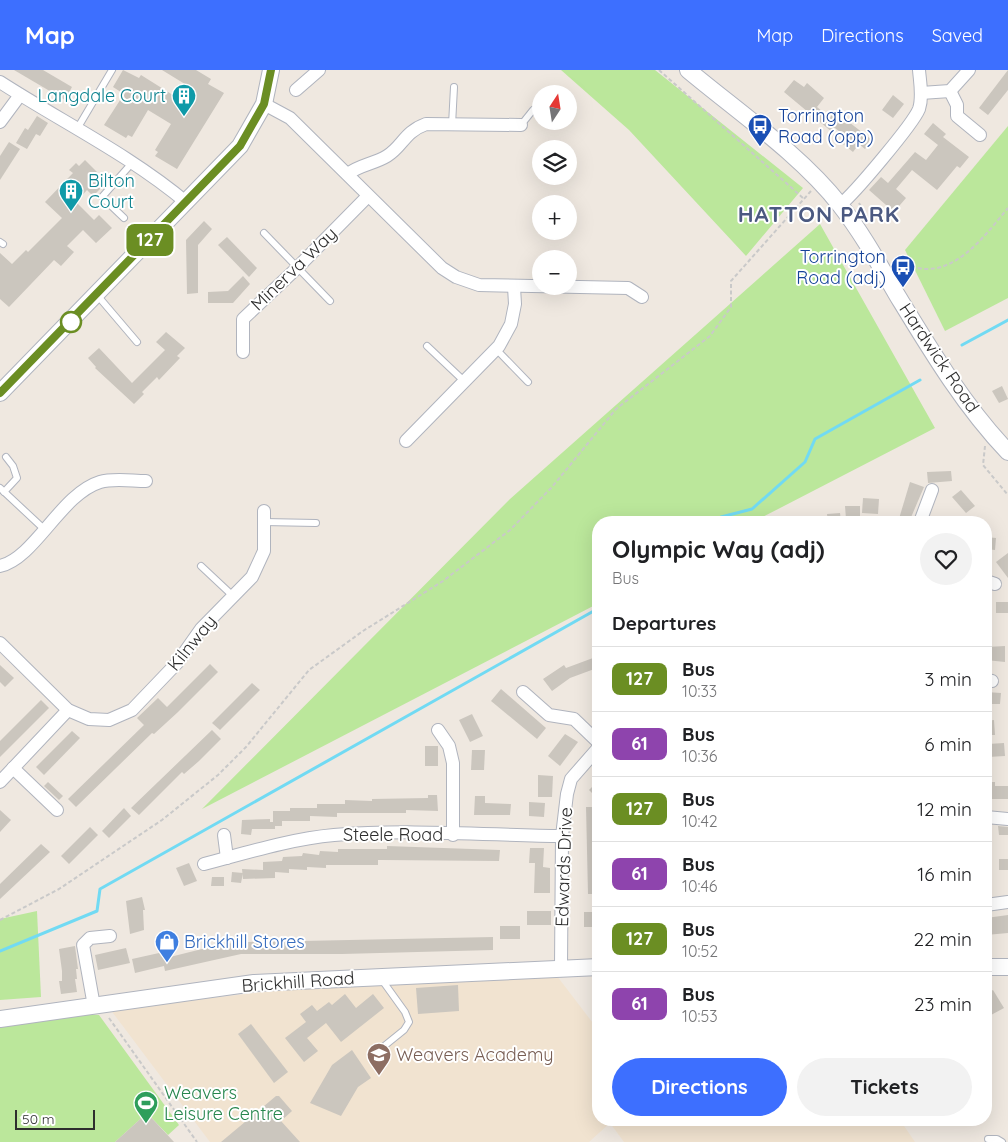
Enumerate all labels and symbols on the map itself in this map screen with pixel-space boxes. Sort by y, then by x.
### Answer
building icon: Langdale Court [171,83,197,117]
place label: Langdale Court [37,84,166,107]
north arrow [532,85,578,130]
place label: Torrington Road (opp) [778,104,874,148]
bus stop icon: Torrington Road (opp) [747,113,773,147]
place label: Bilton Court [88,169,135,213]
building icon: Bilton Court [58,178,84,212]
district label: HATTON PARK [738,200,900,228]
street label: Minerva Way [246,222,341,315]
line badge: 127 [121,224,179,256]
place label: Torrington Road (adj) [796,245,886,289]
bus stop icon: Torrington Road (adj) [890,254,916,288]
street label: Hardwick Road [894,299,985,417]
unlabelled marker [60,311,82,333]
street label: Kilnway [162,610,221,675]
street label: Edwards Drive [550,807,577,927]
street label: Steele Road [343,823,443,846]
shop icon: Brickhill Stores [154,929,180,963]
place label: Brickhill Stores [184,930,305,953]
street label: Brickhill Road [241,966,355,997]
school or university icon: Weavers Academy [366,1042,392,1076]
place label: Weavers Academy [396,1043,553,1066]
place label: Weavers Leisure Centre [164,1081,283,1125]
sports icon: Weavers Leisure Centre [133,1090,159,1124]
scale bar [15,1107,95,1130]

